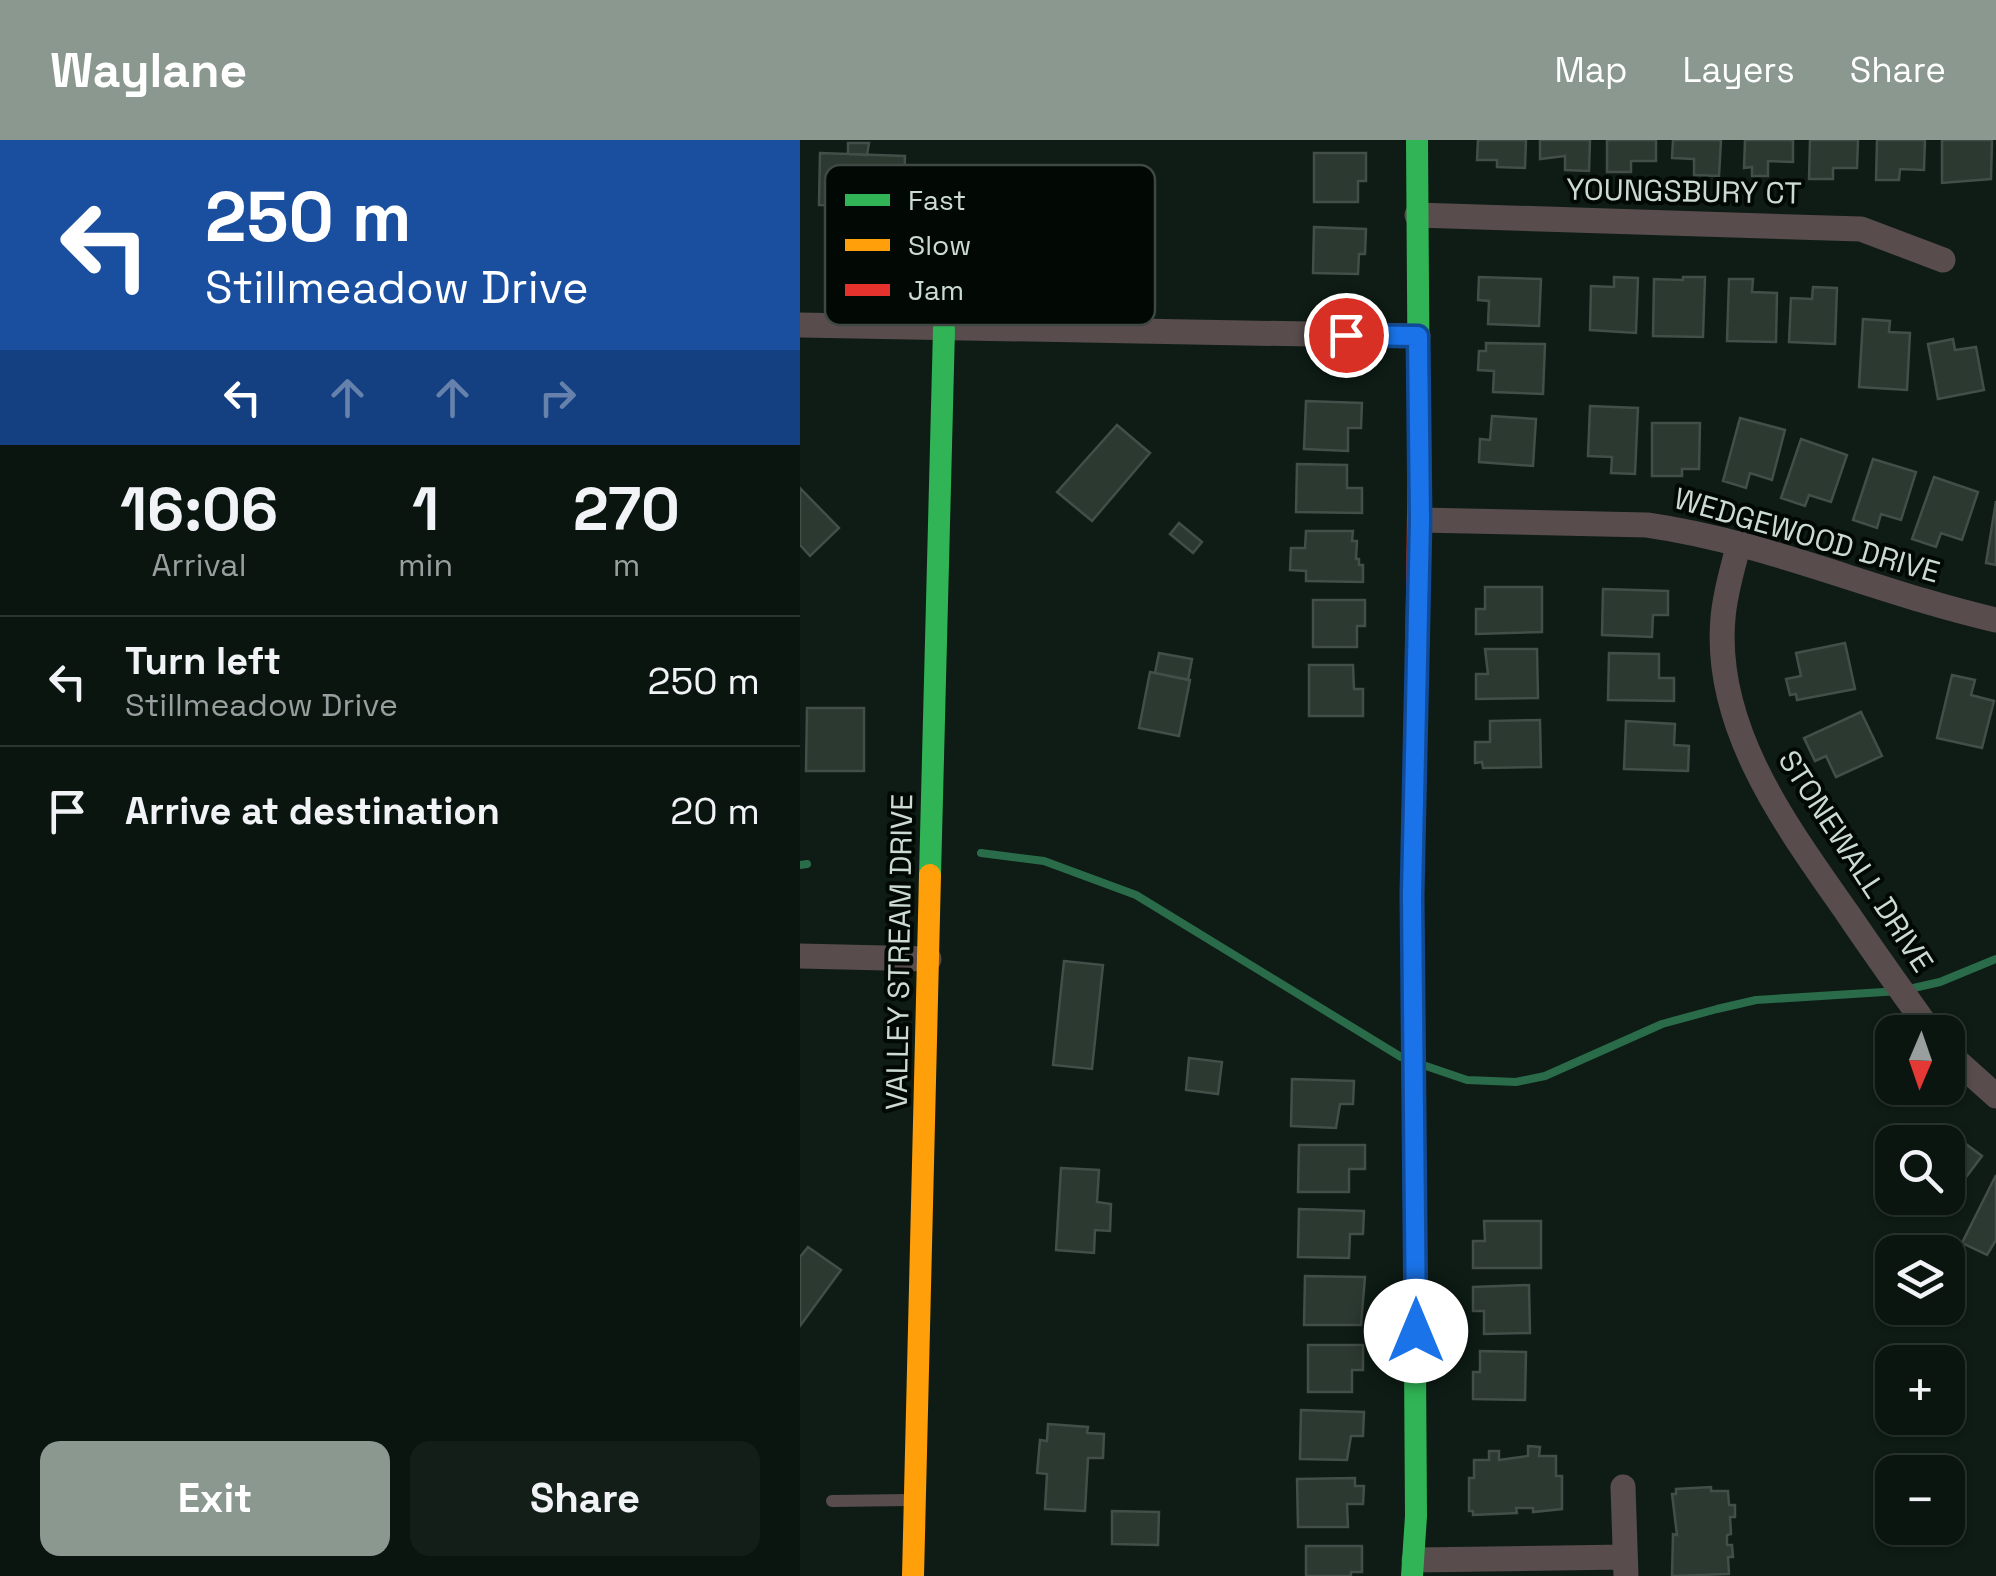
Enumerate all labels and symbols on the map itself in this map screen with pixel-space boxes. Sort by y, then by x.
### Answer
legend [825,165,1155,325]
street label: YOUNGSBURY CT [1566,169,1802,213]
text: Fast [908,182,966,218]
text: Slow [908,227,971,263]
text: Jam [908,272,964,308]
pin [1304,293,1389,378]
street label: WEDGEWOOD DRIVE [1670,478,1944,592]
street label: STONEWALL DRIVE [1770,743,1942,979]
street label: VALLEY STREAM DRIVE [877,794,921,1110]
north arrow [1875,1015,1965,1105]
position arrow [1364,1279,1468,1383]

